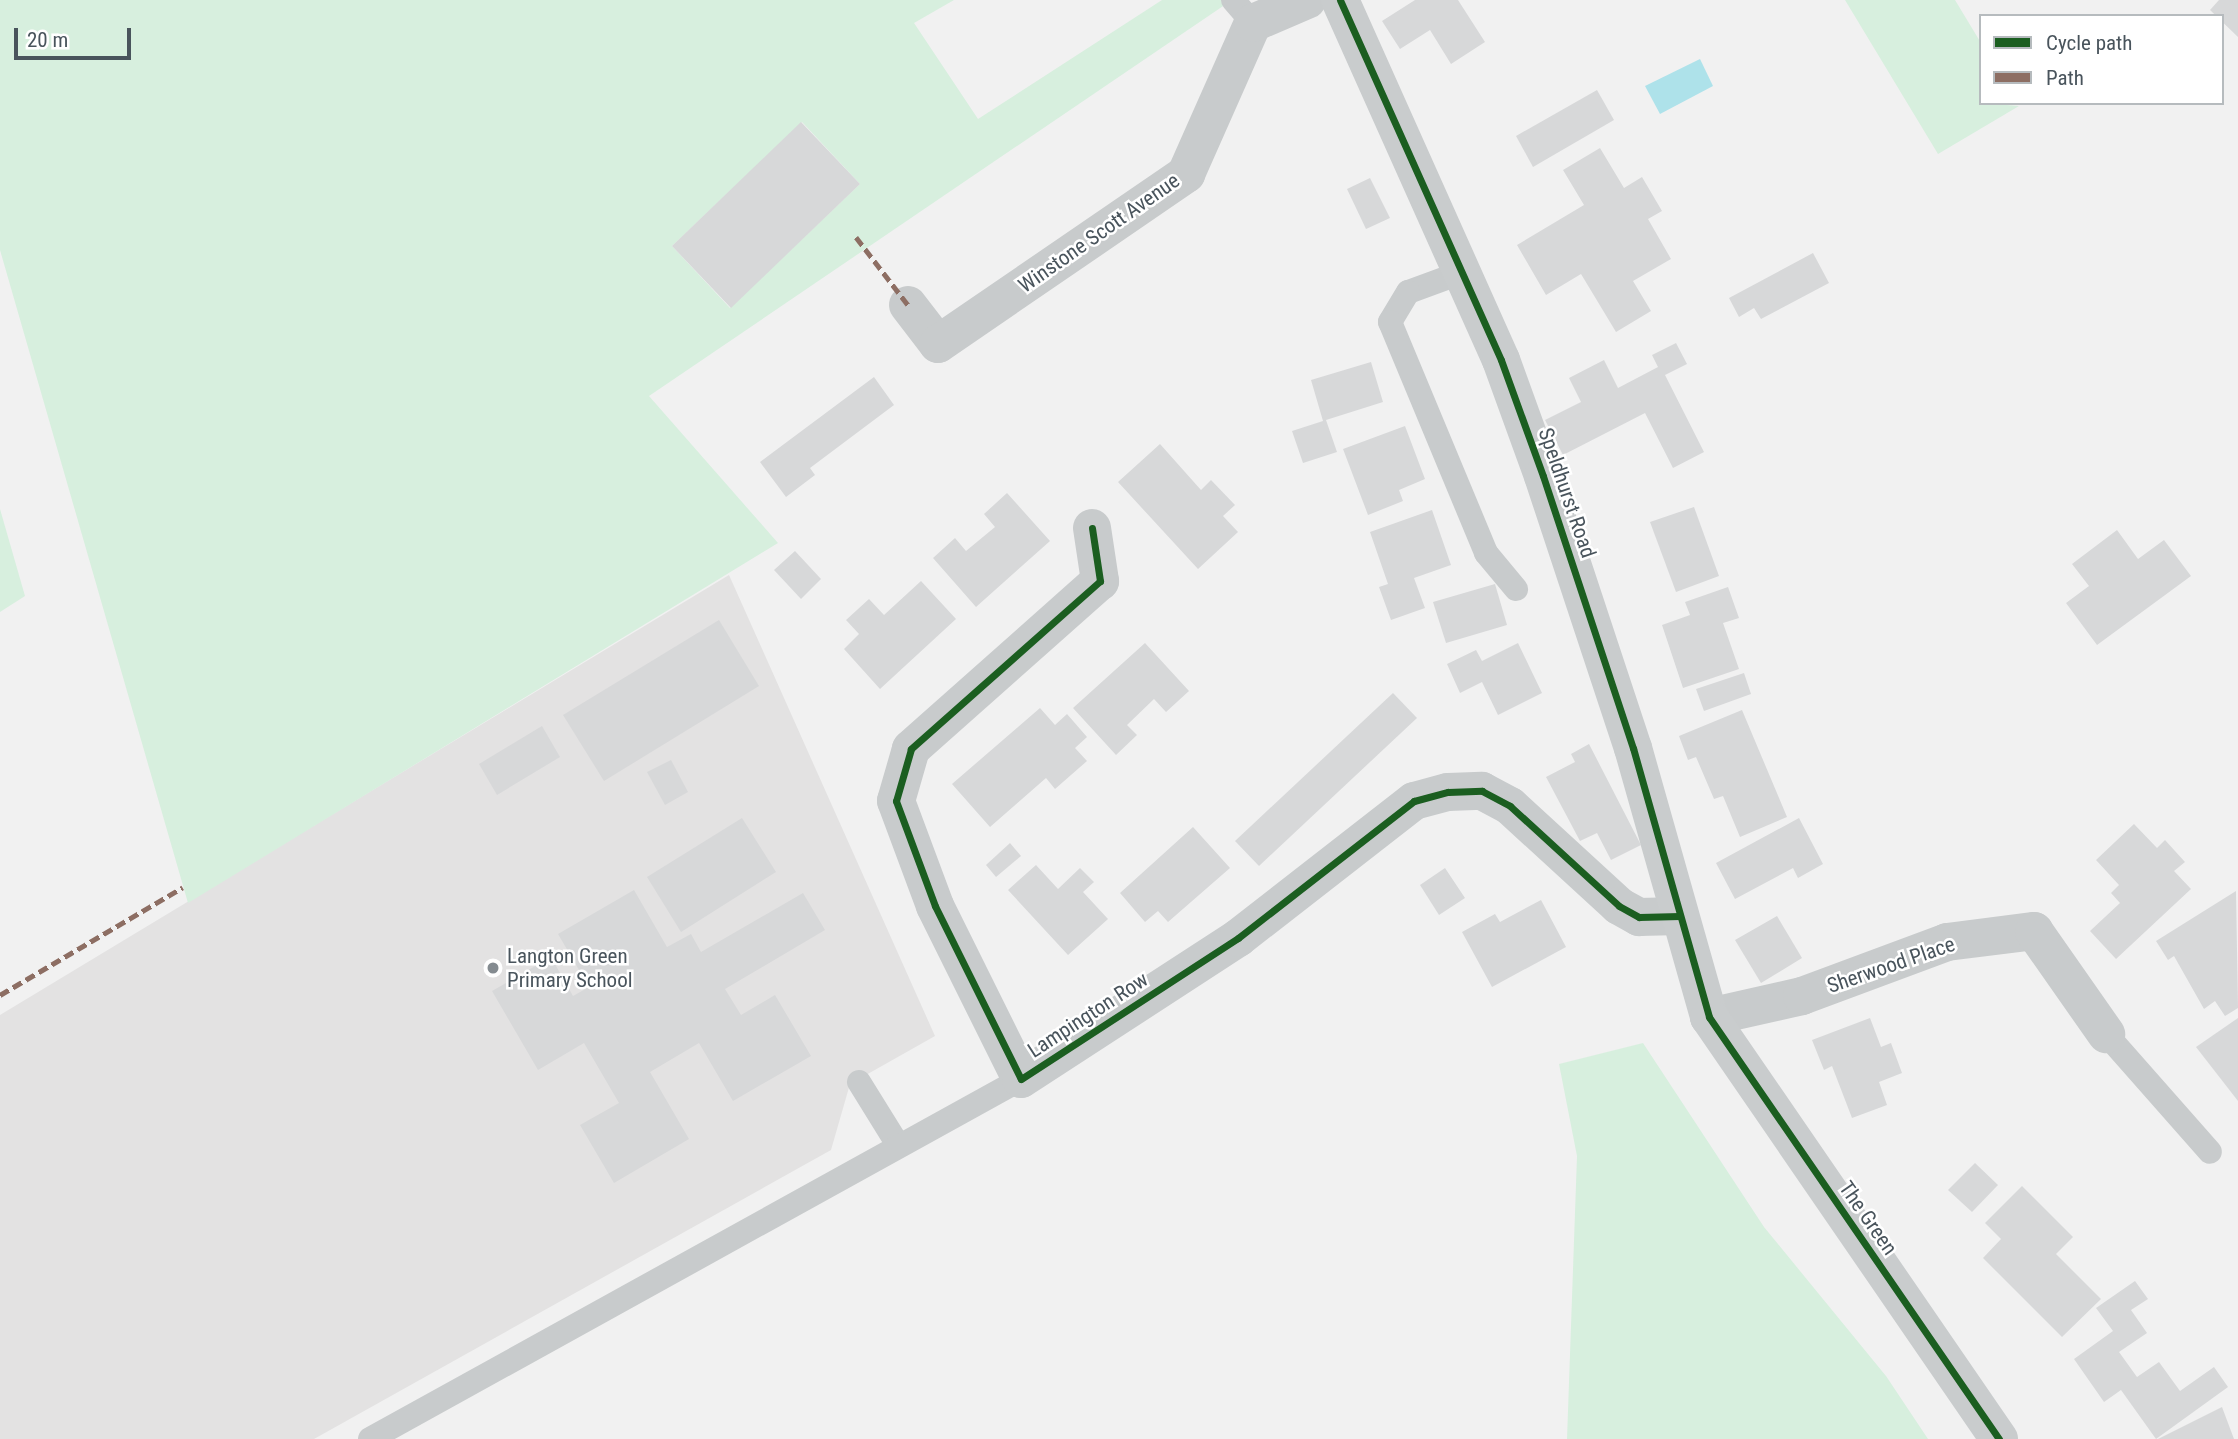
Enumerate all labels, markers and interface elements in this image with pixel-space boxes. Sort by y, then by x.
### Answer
scale bar [18,14,135,58]
legend [1979,14,2224,105]
text: 20 m [27,28,68,52]
text: Cycle path [2046,31,2132,55]
text: Path [2046,66,2084,90]
street label: Winstone Scott Avenue [1014,168,1184,298]
street label: Speldhurst Road [1533,425,1601,561]
street label: Sherwood Place [1824,931,1958,999]
place label: Langton Green Primary School [507,943,633,993]
marker: Langton Green Primary School [485,960,501,976]
street label: Lampington Row [1023,967,1153,1063]
street label: The Green [1834,1176,1902,1260]

